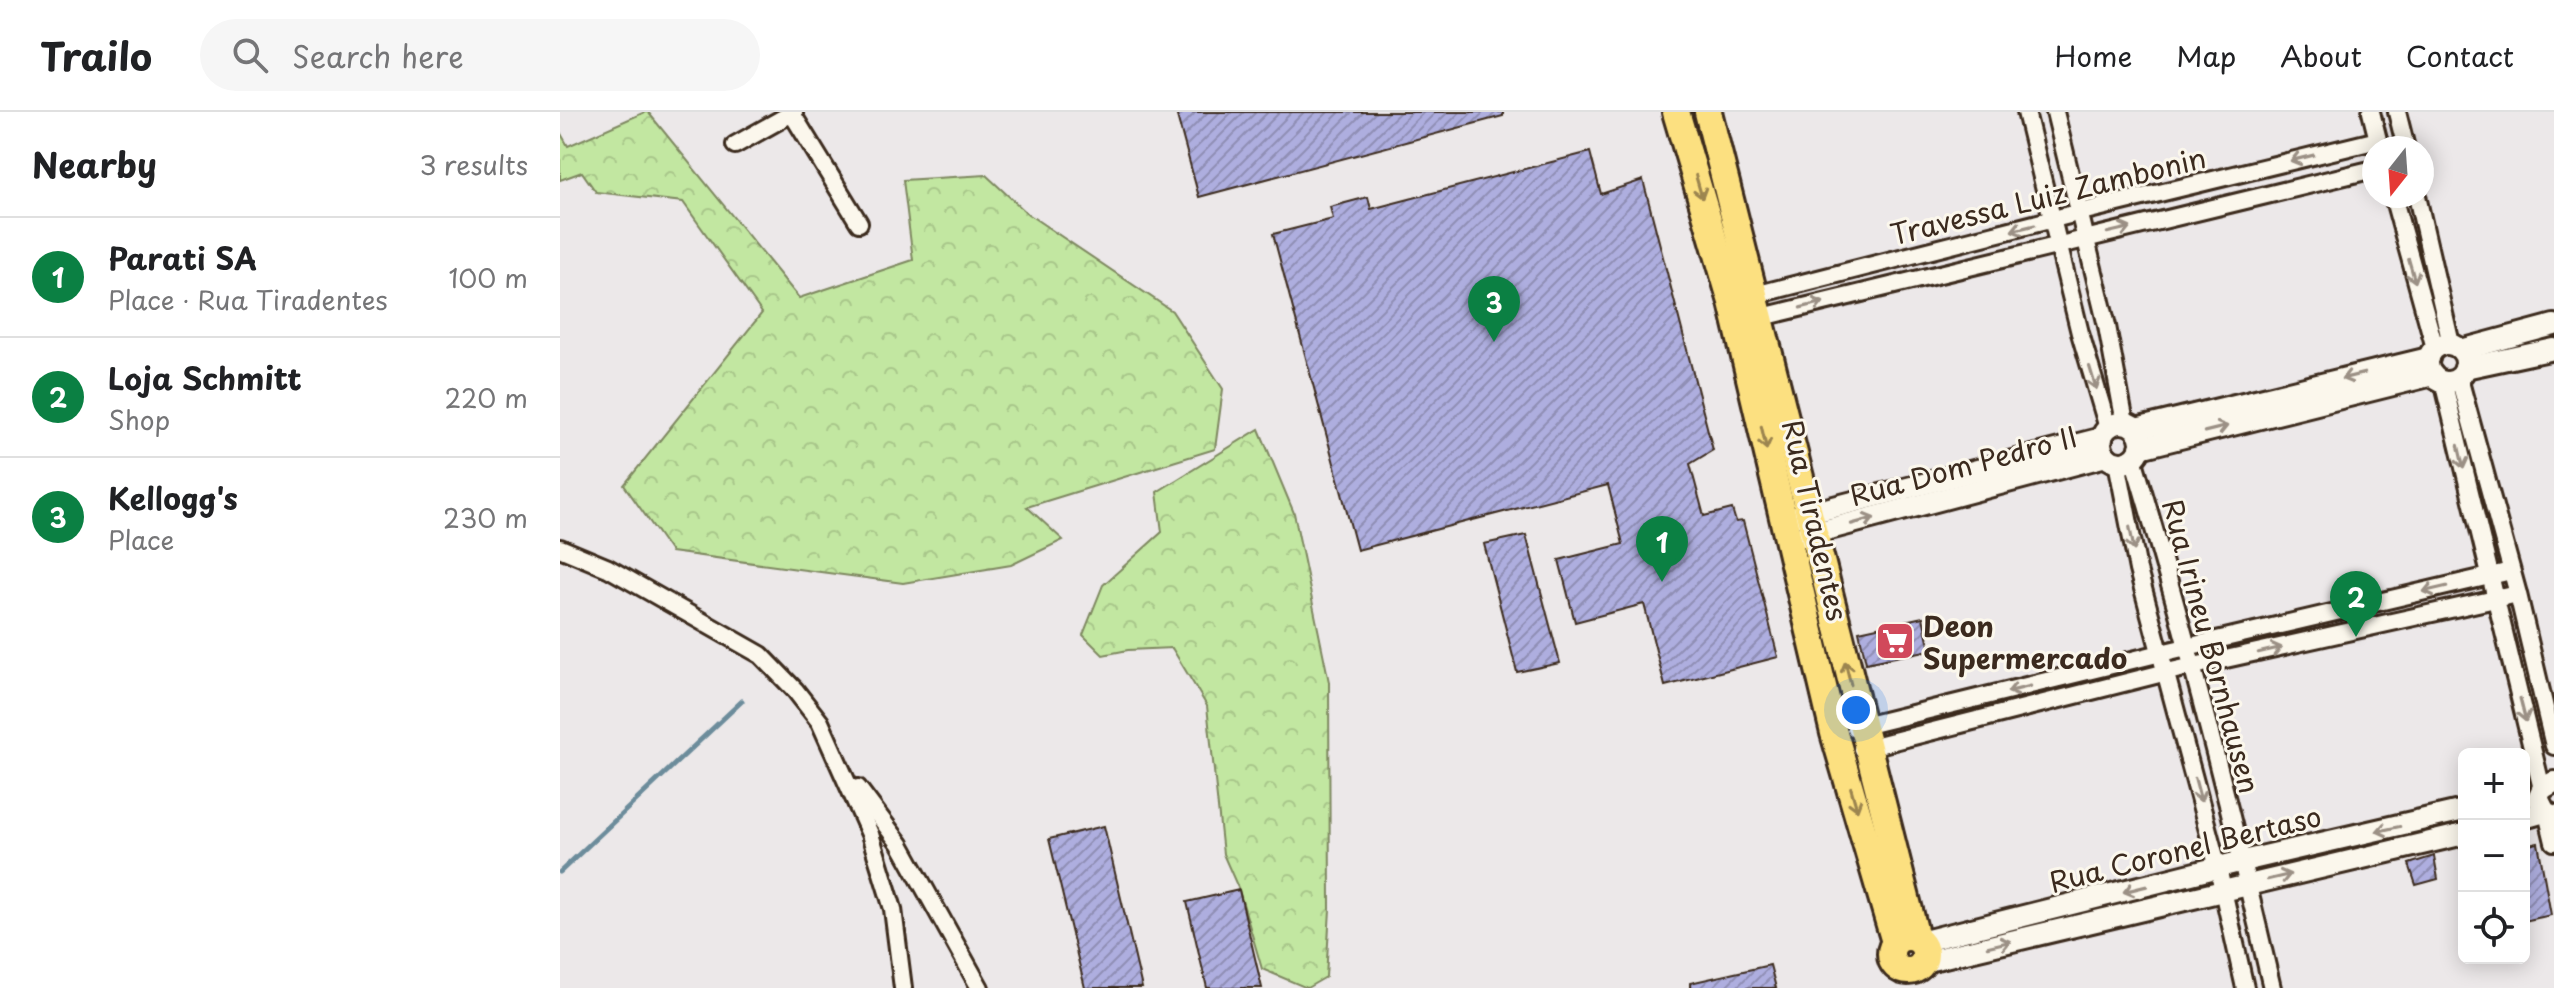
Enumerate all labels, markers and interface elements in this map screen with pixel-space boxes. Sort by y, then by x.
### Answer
search box [200,19,760,91]
text: Trailo [40,27,152,84]
icon: search [228,33,272,77]
text: Search here [292,33,464,78]
text: Home [2054,34,2132,77]
text: Map [2176,34,2236,77]
text: About [2280,34,2362,77]
text: Contact [2406,34,2514,77]
street label: Travessa Luiz Zambonin [1886,135,2210,255]
north arrow [2362,136,2434,208]
text: Nearby [32,138,157,190]
text: 3 results [420,145,528,184]
one-way arrow [2290,152,2316,167]
one-way arrow [1692,173,1707,199]
one-way arrow [2010,221,2036,236]
one-way arrow [2106,221,2132,236]
text: Parati SA [108,235,257,280]
text: 1 [52,258,64,297]
text: 100 m [448,258,528,297]
one-way arrow [2405,258,2420,284]
pin: 3 [1468,276,1520,342]
text: Place · Rua Tiradentes [108,280,388,319]
one-way arrow [1799,297,1825,312]
text: Loja Schmitt [108,355,302,400]
one-way arrow [2086,364,2101,390]
one-way arrow [2341,369,2366,384]
text: 2 [49,378,67,417]
text: 220 m [444,378,528,417]
text: Shop [108,400,170,439]
street label: Rua Dom Pedro II [1845,414,2081,516]
street label: Rua Tiradentes [1772,415,1860,625]
one-way arrow [2202,421,2228,436]
one-way arrow [1757,425,1772,451]
one-way arrow [2454,444,2469,470]
text: Kellogg's [108,475,238,520]
street label: Rua Irineu Bornhausen [2152,494,2272,798]
text: 3 [49,498,67,537]
text: 230 m [443,498,528,537]
one-way arrow [1849,512,1875,527]
pin: 1 [1636,516,1688,582]
text: Place [108,520,174,559]
one-way arrow [2125,525,2140,551]
pin: 2 [2330,571,2382,637]
one-way arrow [2423,582,2449,597]
place label: Deon Supermercado [1923,604,2127,679]
supermarket icon: Deon Supermercado [1874,620,1916,662]
one-way arrow [2257,642,2283,657]
one-way arrow [1839,660,1854,686]
one-way arrow [2007,682,2033,697]
your location [1836,690,1876,730]
one-way arrow [2516,696,2531,722]
map controls [2458,748,2530,964]
button: + [2458,748,2530,820]
one-way arrow [2191,777,2206,802]
one-way arrow [1847,786,1862,812]
street label: Rua Coronel Bertaso [2044,793,2326,903]
button: − [2458,820,2530,892]
one-way arrow [2376,822,2402,837]
one-way arrow [2266,869,2292,884]
one-way arrow [2123,882,2149,897]
button: locate [2458,892,2530,964]
one-way arrow [1986,936,2012,951]

